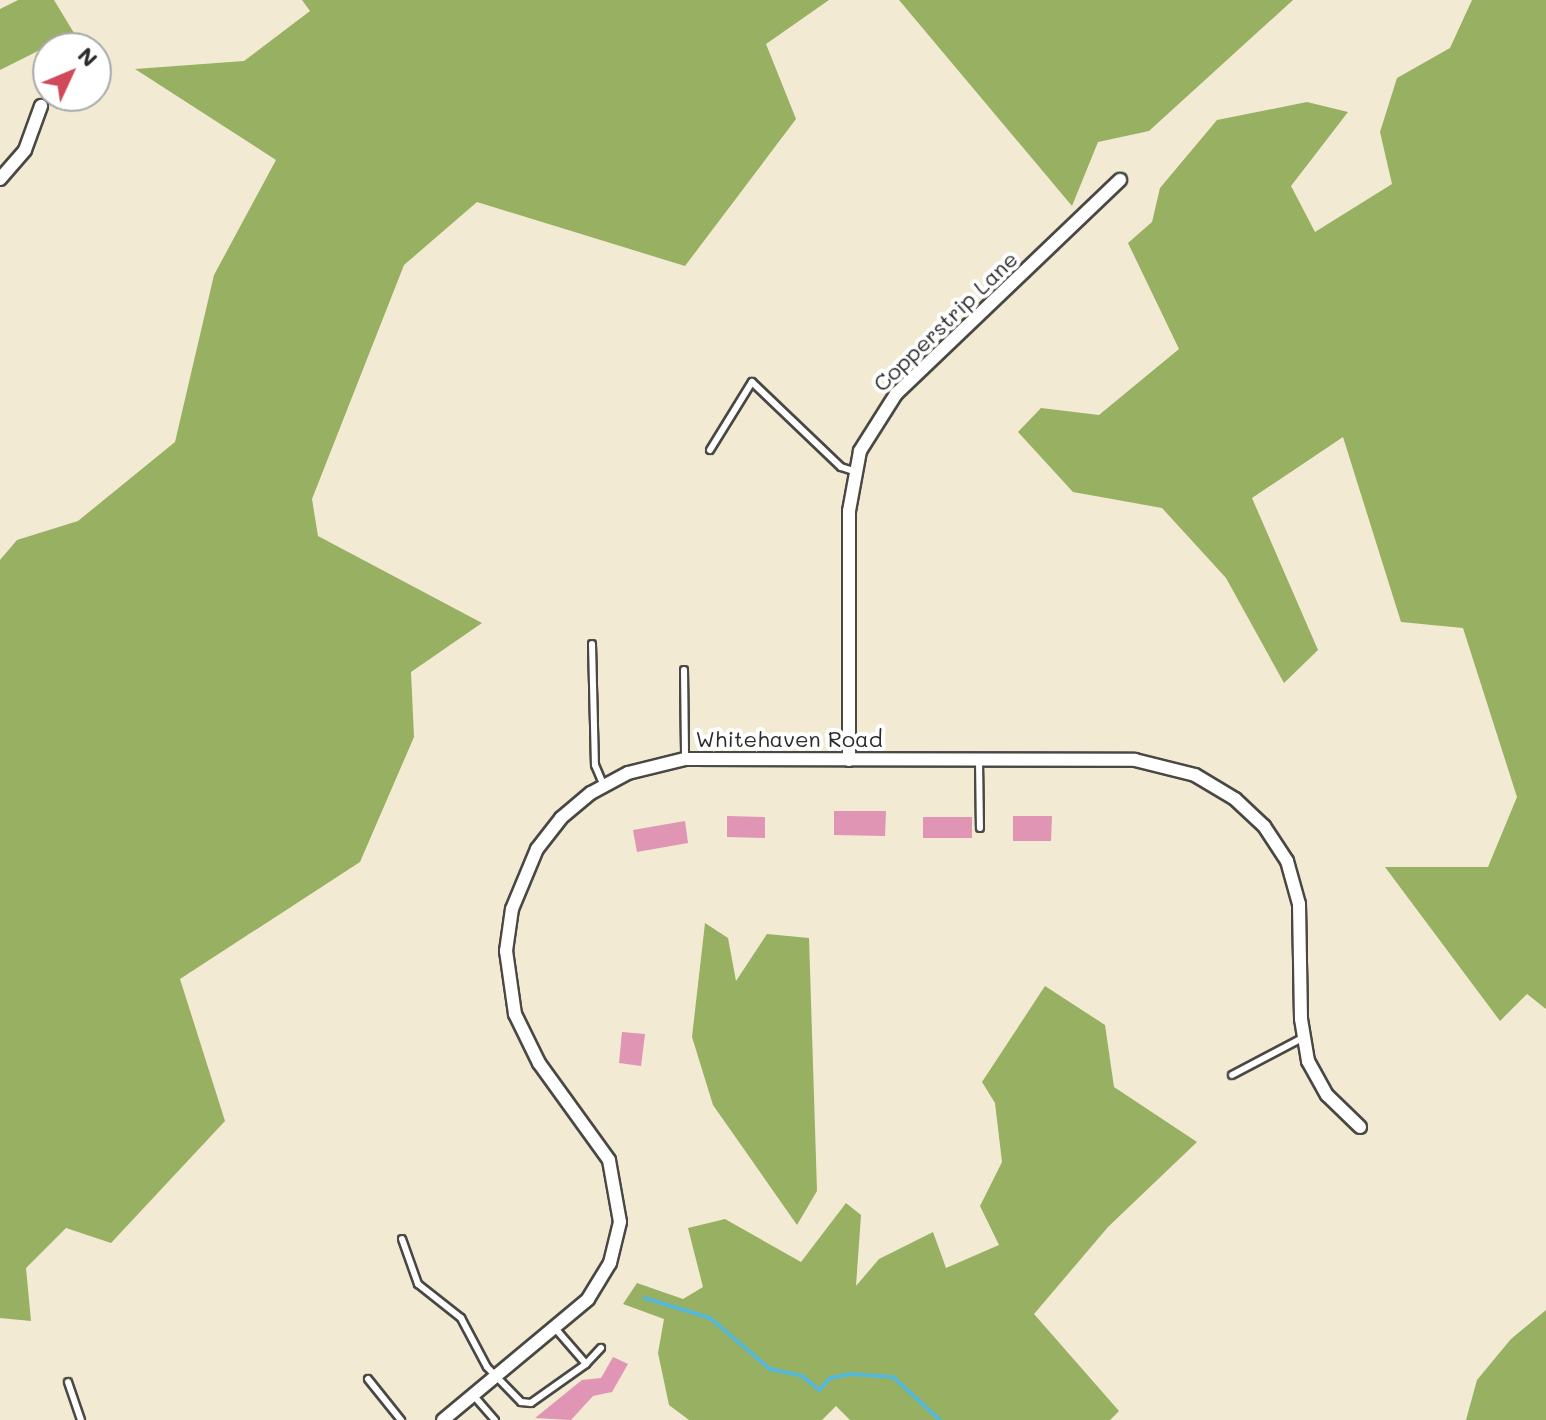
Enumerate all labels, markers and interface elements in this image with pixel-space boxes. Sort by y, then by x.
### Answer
north arrow [32,32,112,112]
text: N [72,40,104,72]
street label: Copperstrip Lane [867,245,1023,397]
street label: Whitehaven Road [695,726,883,752]

